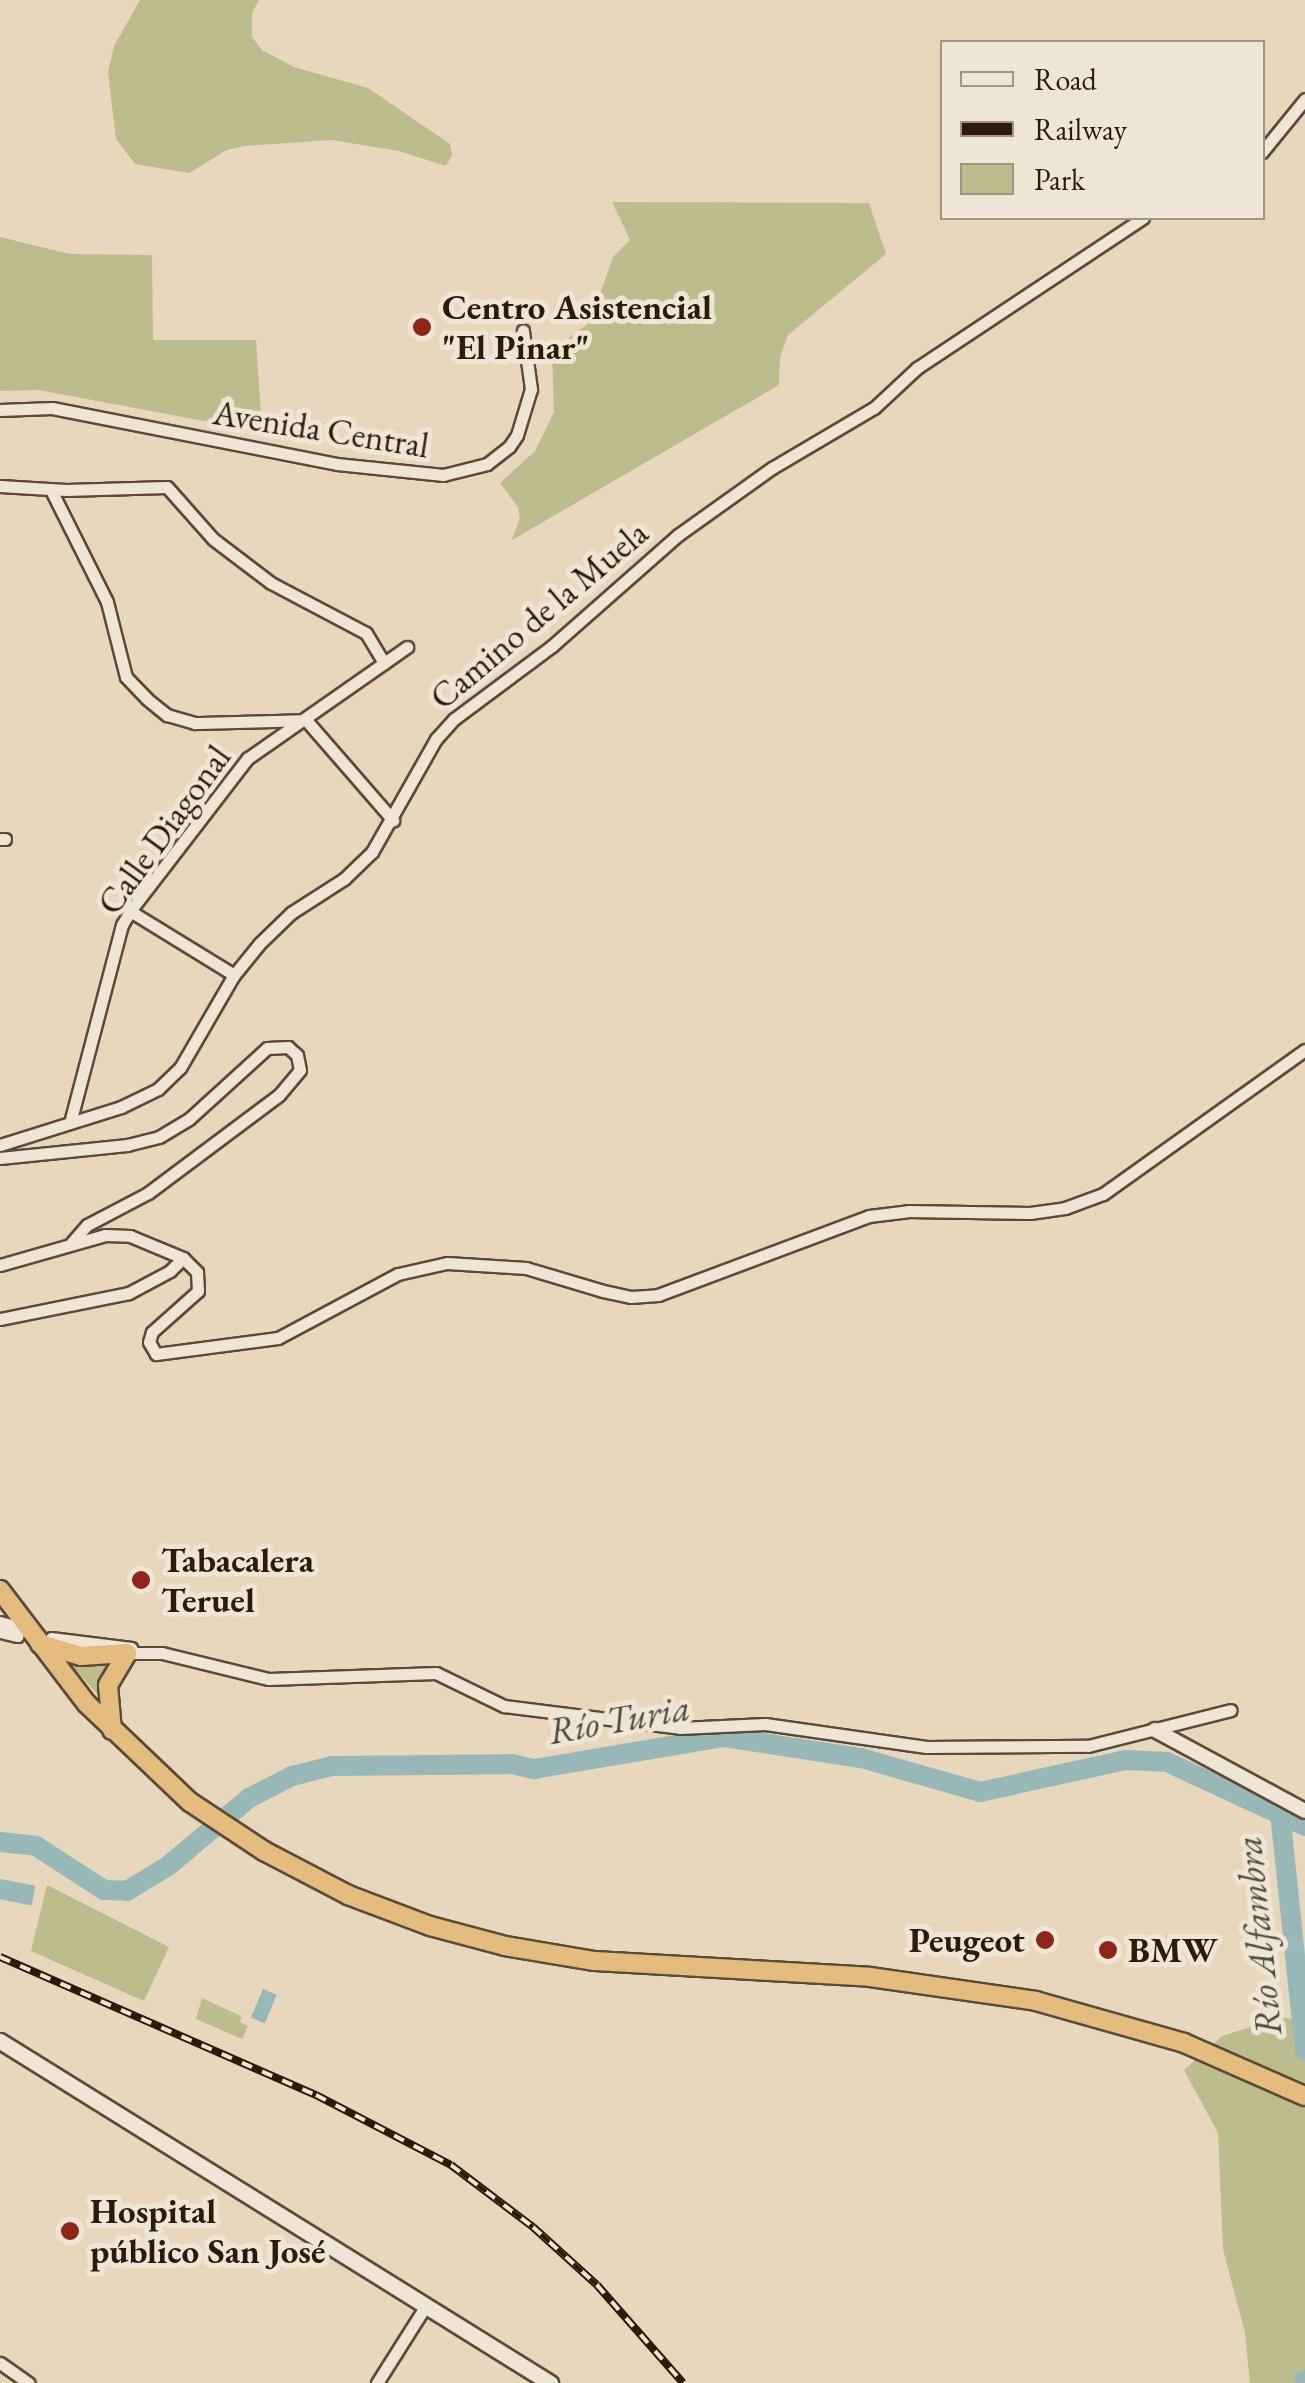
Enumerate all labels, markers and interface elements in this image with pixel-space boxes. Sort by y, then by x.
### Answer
legend [940,40,1265,220]
text: Road [1034,60,1097,99]
text: Railway [1034,110,1127,149]
text: Park [1034,160,1085,199]
place label: Centro Asistencial "El Pinar" [442,286,712,368]
marker: Centro Asistencial "El Pinar" [411,316,433,338]
street label: Avenida Central [210,391,432,467]
street label: Camino de la Muela [422,512,656,718]
street label: Calle Diagonal [89,737,239,923]
place label: Tabacalera Teruel [161,1539,314,1621]
marker: Tabacalera Teruel [130,1569,152,1591]
water label: Río Turia [544,1684,694,1754]
water label: Río Alfambra [1225,1834,1291,2038]
place label: Peugeot [909,1919,1025,1961]
marker: Peugeot [1034,1929,1056,1951]
place label: BMW [1128,1929,1218,1971]
marker: BMW [1097,1939,1119,1961]
place label: Hospital público San José [90,2190,326,2272]
marker: Hospital público San José [59,2220,81,2242]

